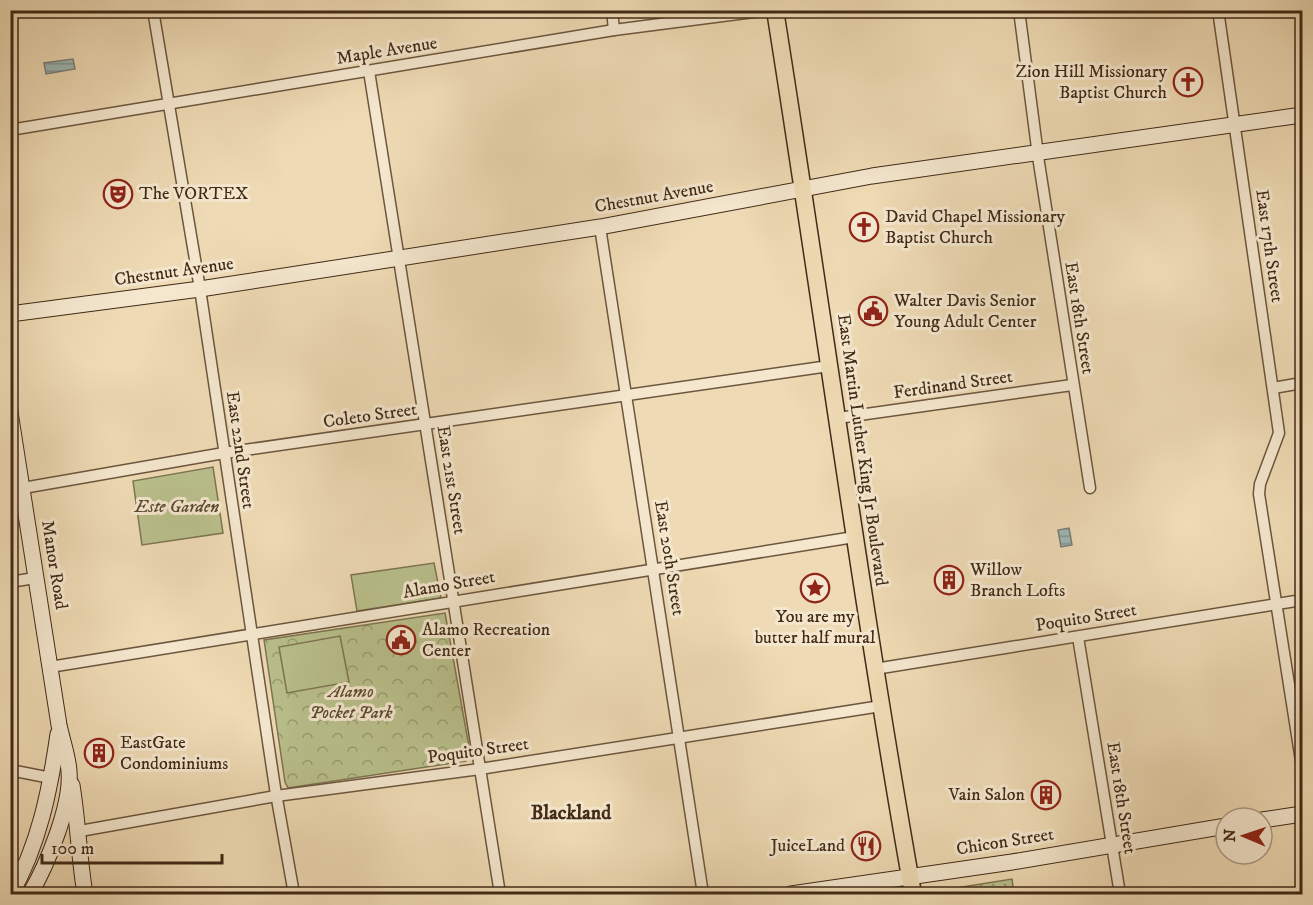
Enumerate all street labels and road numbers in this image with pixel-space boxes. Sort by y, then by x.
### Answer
street label: Maple Avenue [335,32,439,70]
street label: Chestnut Avenue [593,176,715,218]
street label: East 17th Street [1250,188,1288,304]
street label: Chestnut Avenue [113,253,235,291]
street label: East 18th Street [1059,260,1099,376]
street label: East Martin Luther King Jr Boulevard [832,312,892,588]
street label: Ferdinand Street [892,366,1014,404]
street label: East 22nd Street [221,390,259,510]
street label: Coleto Street [322,399,419,433]
street label: East 21st Street [432,424,470,536]
street label: East 20th Street [649,499,689,617]
street label: Manor Road [36,519,72,611]
street label: Alamo Street [401,566,497,604]
street label: Poquito Street [1034,599,1138,637]
street label: Poquito Street [426,733,530,769]
street label: East 18th Street [1101,740,1141,856]
street label: Chicon Street [955,823,1056,861]

